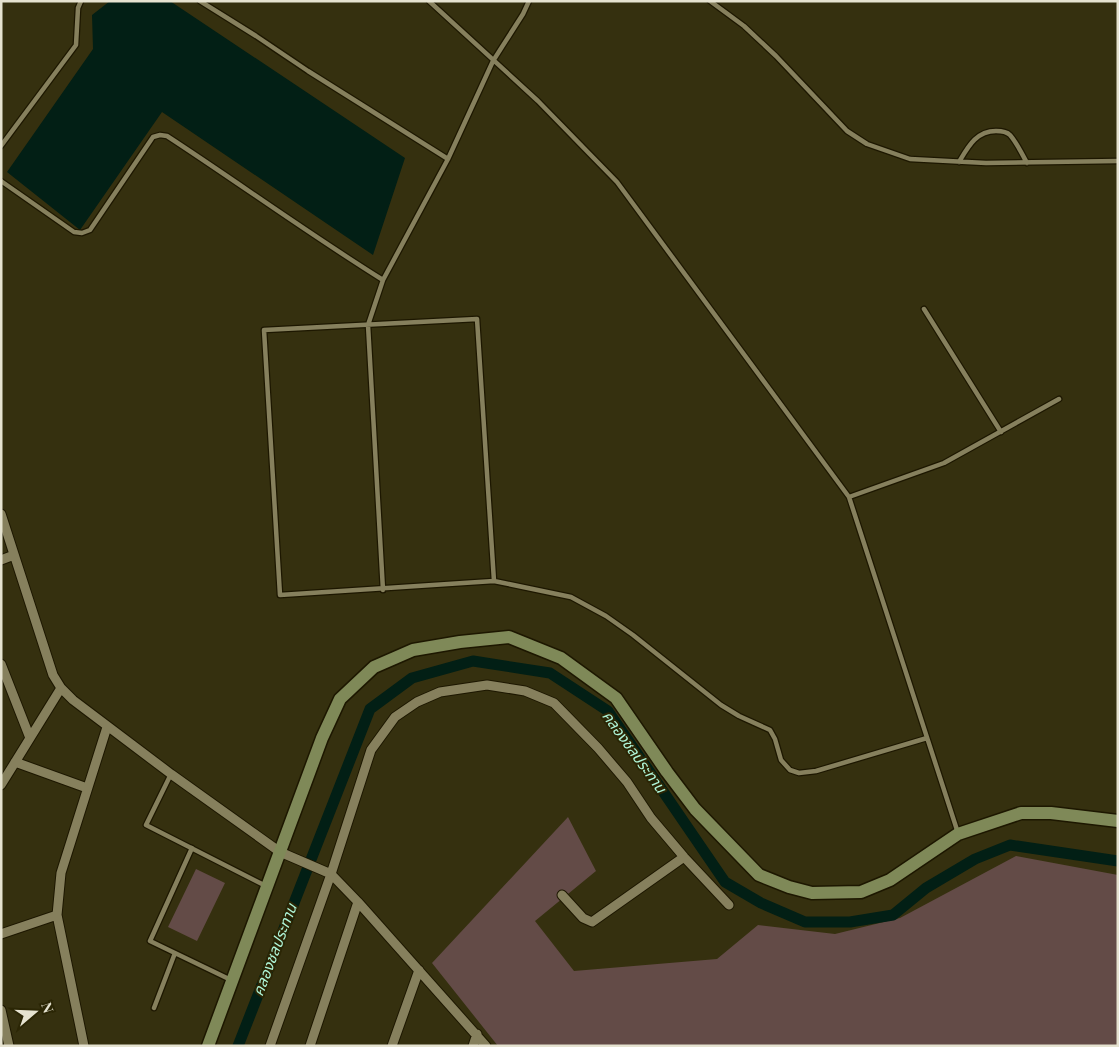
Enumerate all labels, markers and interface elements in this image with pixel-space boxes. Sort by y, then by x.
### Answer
water label: คลองชลประทาน [598,706,672,797]
water label: คลองชลประทาน [247,900,301,999]
north arrow [10,987,60,1037]
text: N [37,1000,58,1015]

